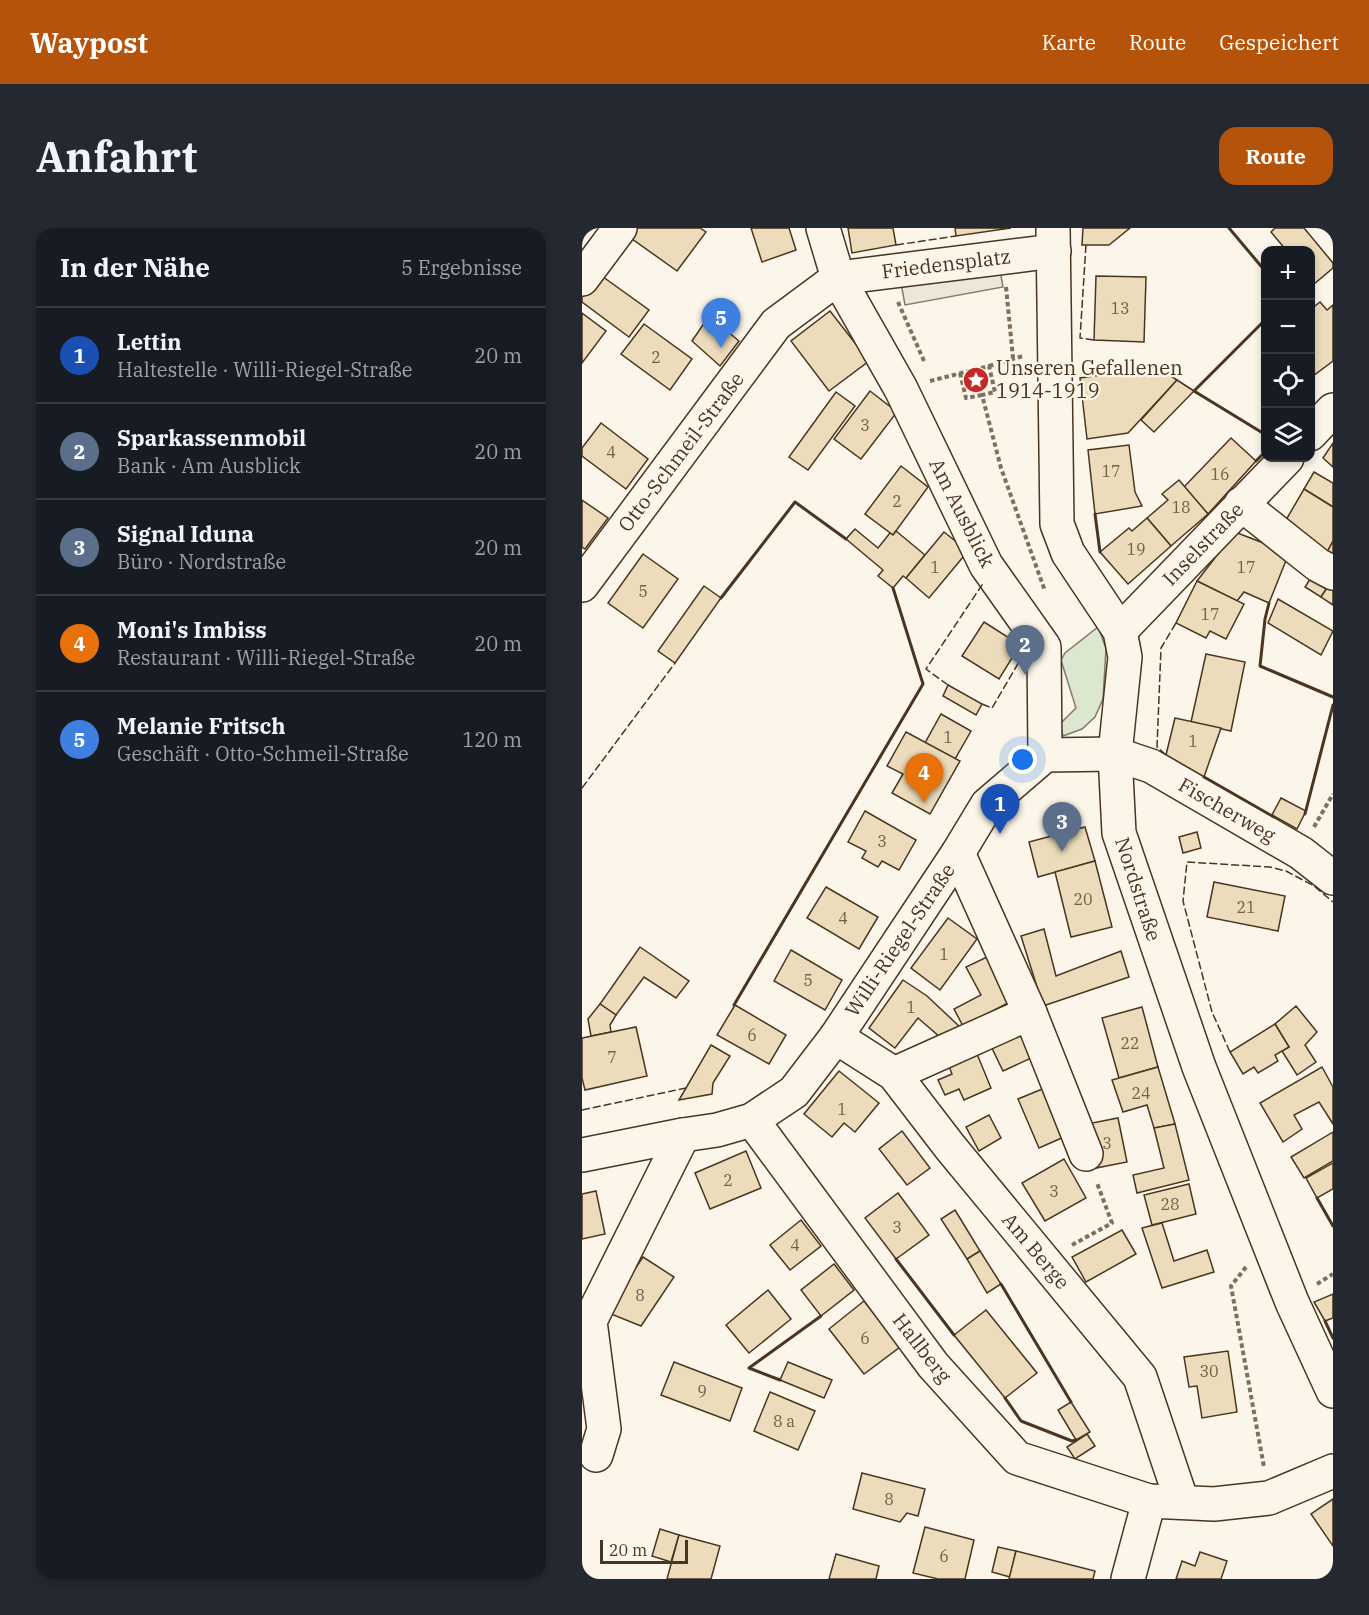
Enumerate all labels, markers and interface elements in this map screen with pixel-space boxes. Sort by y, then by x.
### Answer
text: Waypost [30,24,148,61]
text: Karte [1042,28,1096,56]
text: Route [1129,28,1186,56]
text: Gespeichert [1219,28,1339,56]
button: Route [1219,127,1333,185]
text: Anfahrt [36,129,197,184]
street label: Friedensplatz [880,242,1012,285]
map controls [1261,246,1315,462]
button: + [1261,246,1315,300]
text: In der Nähe [60,250,210,284]
text: 5 Ergebnisse [401,254,522,281]
pin: 5 [702,298,740,348]
house number: 13 [1110,298,1130,318]
button: − [1261,300,1315,354]
text: Lettin [117,327,182,356]
text: 1 [74,342,86,369]
text: 20 m [474,342,522,369]
house number: 2 [651,347,661,367]
place label: Unseren Gefallenen 1914-1919 [996,354,1183,404]
button: locate [1261,354,1315,408]
text: Haltestelle · Willi-Riegel-Straße [117,356,412,383]
place icon: Unseren Gefallenen 1914-1919 [961,365,991,395]
street label: Otto-Schmeil-Straße [612,366,750,537]
button: layers [1261,408,1315,462]
house number: 3 [860,415,870,435]
text: Sparkassenmobil [117,423,306,452]
text: 2 [74,438,86,465]
text: 20 m [474,438,522,465]
house number: 4 [606,442,616,462]
text: Bank · Am Ausblick [117,452,301,479]
street label: Am Ausblick [923,454,1002,572]
house number: 17 [1101,461,1121,481]
house number: 16 [1210,464,1230,484]
house number: 2 [892,491,902,511]
street label: Inselstraße [1156,496,1249,591]
house number: 18 [1171,497,1191,517]
text: Signal Iduna [117,519,254,548]
text: 3 [74,534,86,561]
text: 20 m [474,534,522,561]
house number: 19 [1126,539,1146,559]
text: Büro · Nordstraße [117,548,286,575]
house number: 1 [930,557,940,577]
house number: 17 [1236,557,1256,577]
house number: 5 [638,581,648,601]
house number: 17 [1200,604,1220,624]
text: Moni's Imbiss [117,615,267,644]
pin: 2 [1006,626,1044,675]
text: 4 [74,630,86,657]
text: 20 m [474,630,522,657]
text: Restaurant · Willi-Riegel-Straße [117,644,415,671]
text: Melanie Fritsch [117,711,286,740]
text: 5 [74,726,86,753]
text: 120 m [462,726,522,753]
house number: 1 [943,727,953,747]
house number: 1 [1188,731,1198,751]
text: Geschäft · Otto-Schmeil-Straße [117,740,409,767]
your location [1008,745,1037,774]
pin: 4 [904,754,944,803]
street label: Fischerweg [1174,771,1281,848]
pin: 1 [980,784,1020,834]
pin: 3 [1042,802,1082,852]
house number: 3 [877,831,887,851]
street label: Nordstraße [1109,833,1168,944]
street label: Willi-Riegel-Straße [838,858,961,1021]
house number: 20 [1073,889,1093,909]
house number: 21 [1236,897,1256,917]
house number: 4 [838,908,848,928]
house number: 1 [939,944,949,964]
house number: 5 [803,970,813,990]
house number: 1 [906,997,916,1017]
house number: 6 [747,1025,757,1045]
house number: 22 [1120,1033,1140,1053]
house number: 7 [607,1047,617,1067]
house number: 24 [1131,1083,1151,1103]
house number: 1 [837,1099,847,1119]
house number: 3 [1102,1133,1112,1153]
house number: 2 [723,1170,733,1190]
house number: 3 [1049,1181,1059,1201]
house number: 28 [1160,1194,1180,1214]
street label: Am Berge [997,1207,1076,1295]
house number: 3 [892,1217,902,1237]
house number: 4 [790,1235,800,1255]
house number: 8 [635,1285,645,1305]
street label: Hallberg [887,1307,958,1388]
house number: 6 [860,1328,870,1348]
house number: 30 [1199,1361,1219,1381]
house number: 9 [697,1381,707,1401]
house number: 8 a [773,1411,795,1431]
house number: 8 [884,1489,894,1509]
scale bar [600,1537,688,1564]
text: 20 m [609,1540,647,1560]
house number: 6 [939,1546,949,1566]

